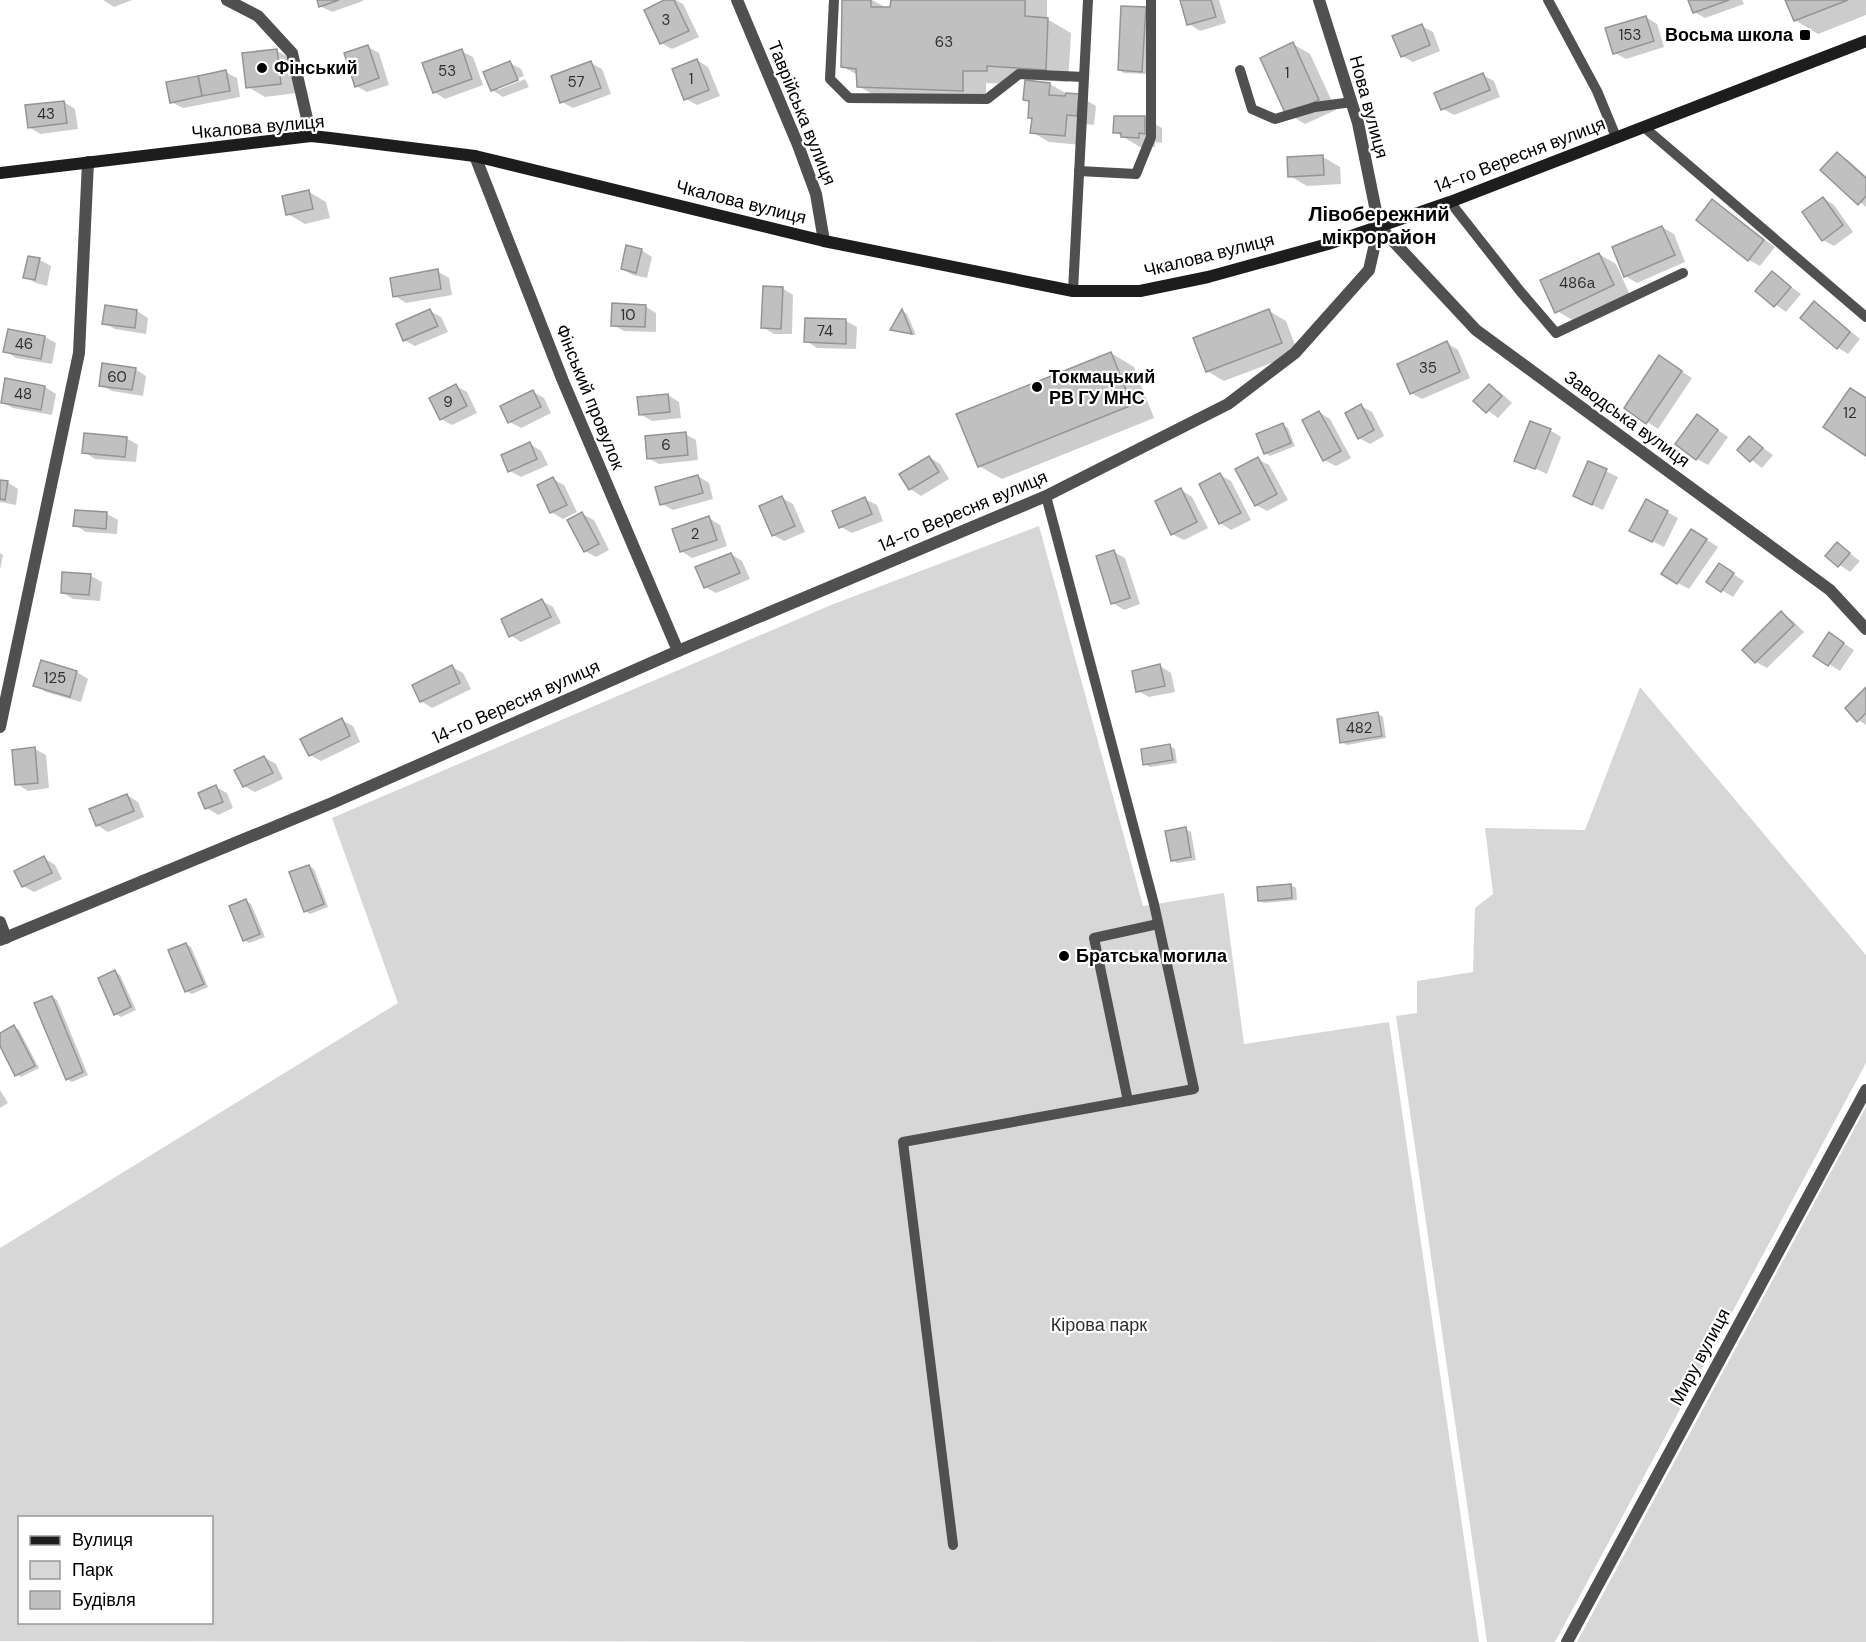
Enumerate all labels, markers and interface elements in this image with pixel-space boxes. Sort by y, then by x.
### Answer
house number: 3 [662,10,670,30]
place label: Восьма школа [1665,23,1794,47]
house number: 153 [1619,25,1641,45]
marker: Восьма школа [1798,28,1812,42]
house number: 63 [935,32,953,52]
street label: Таврійська вулиця [762,37,842,189]
street label: Нова вулиця [1344,53,1394,161]
place label: Фінський [274,56,357,80]
marker: Фінський [255,61,269,75]
house number: 53 [438,61,456,81]
house number: 1 [1285,63,1289,83]
house number: 1 [689,69,693,89]
house number: 57 [568,72,584,92]
house number: 43 [37,104,55,124]
street label: Чкалова вулиця [190,109,326,145]
street label: 14-го Вересня вулиця [1431,111,1609,199]
street label: Чкалова вулиця [673,174,809,230]
district label: Лівобережний мікрорайон [1308,201,1450,250]
street label: Чкалова вулиця [1141,227,1277,283]
house number: 486а [1559,273,1596,293]
house number: 10 [621,305,635,325]
street label: Фінський провулок [550,321,630,473]
house number: 74 [817,321,833,341]
house number: 46 [15,334,33,354]
house number: 35 [1419,358,1437,378]
place label: Токмацький РВ ГУ МНС [1049,365,1155,410]
street label: Заводська вулиця [1559,365,1695,473]
house number: 60 [107,367,127,387]
marker: Токмацький РВ ГУ МНС [1030,380,1044,394]
house number: 48 [14,384,32,404]
house number: 9 [443,392,453,412]
house number: 12 [1843,403,1857,423]
house number: 6 [661,435,671,455]
street label: 14-го Вересня вулиця [875,465,1051,557]
house number: 2 [691,524,699,544]
street label: 14-го Вересня вулиця [428,654,604,750]
house number: 125 [44,668,66,688]
house number: 482 [1346,718,1372,738]
place label: Братська могила [1076,944,1228,968]
marker: Братська могила [1057,949,1071,963]
street label: Миру вулиця [1664,1304,1736,1410]
park label: Кірова парк [1051,1313,1147,1337]
legend [18,1516,213,1624]
text: Вулиця [72,1528,133,1552]
text: Парк [72,1558,113,1582]
text: Будівля [72,1588,136,1612]

